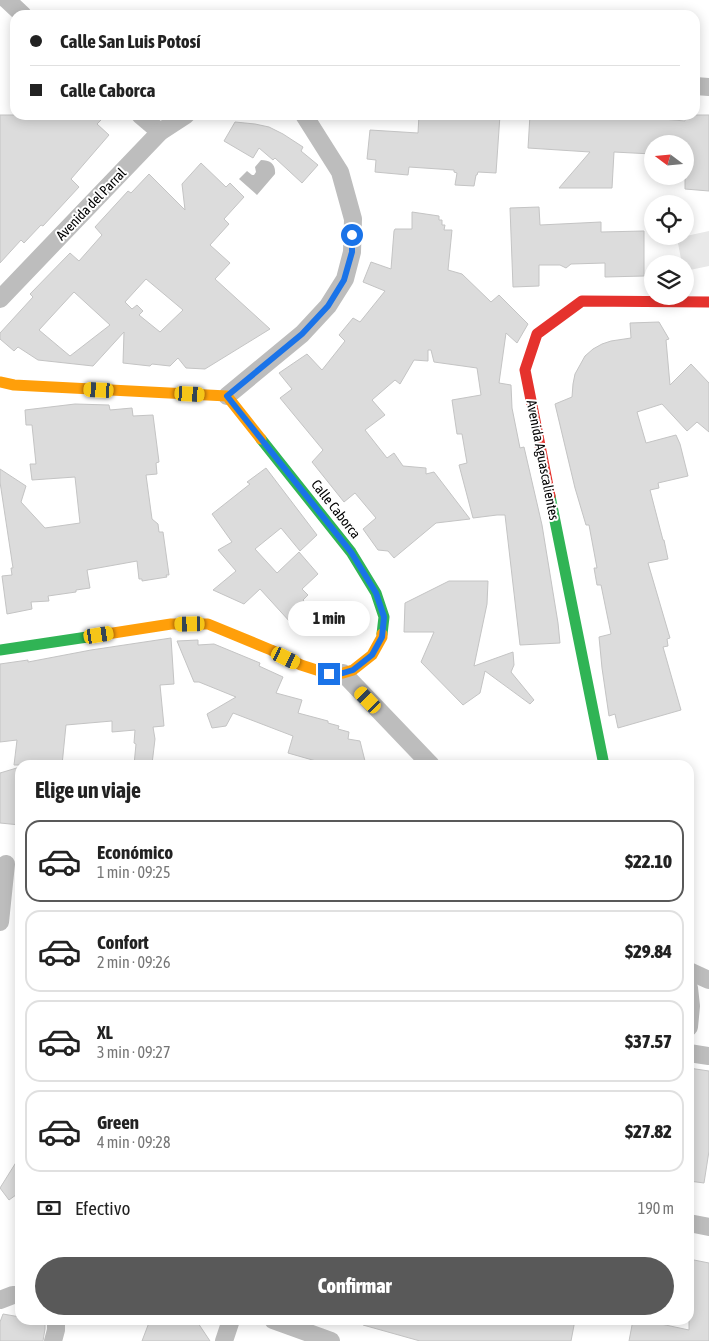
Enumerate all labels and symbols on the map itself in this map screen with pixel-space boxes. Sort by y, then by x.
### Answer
north arrow [644,135,694,185]
street label: Avenida del Parral [53,164,130,243]
route start [341,224,363,246]
car [83,382,114,398]
car [174,386,205,402]
street label: Avenida Aguascalientes [524,399,563,521]
street label: Calle Caborca [308,476,364,542]
callout: 1 min [288,602,370,636]
car [174,616,205,632]
car [83,625,114,645]
car [269,645,302,671]
route end [318,663,340,685]
car [352,684,383,716]

